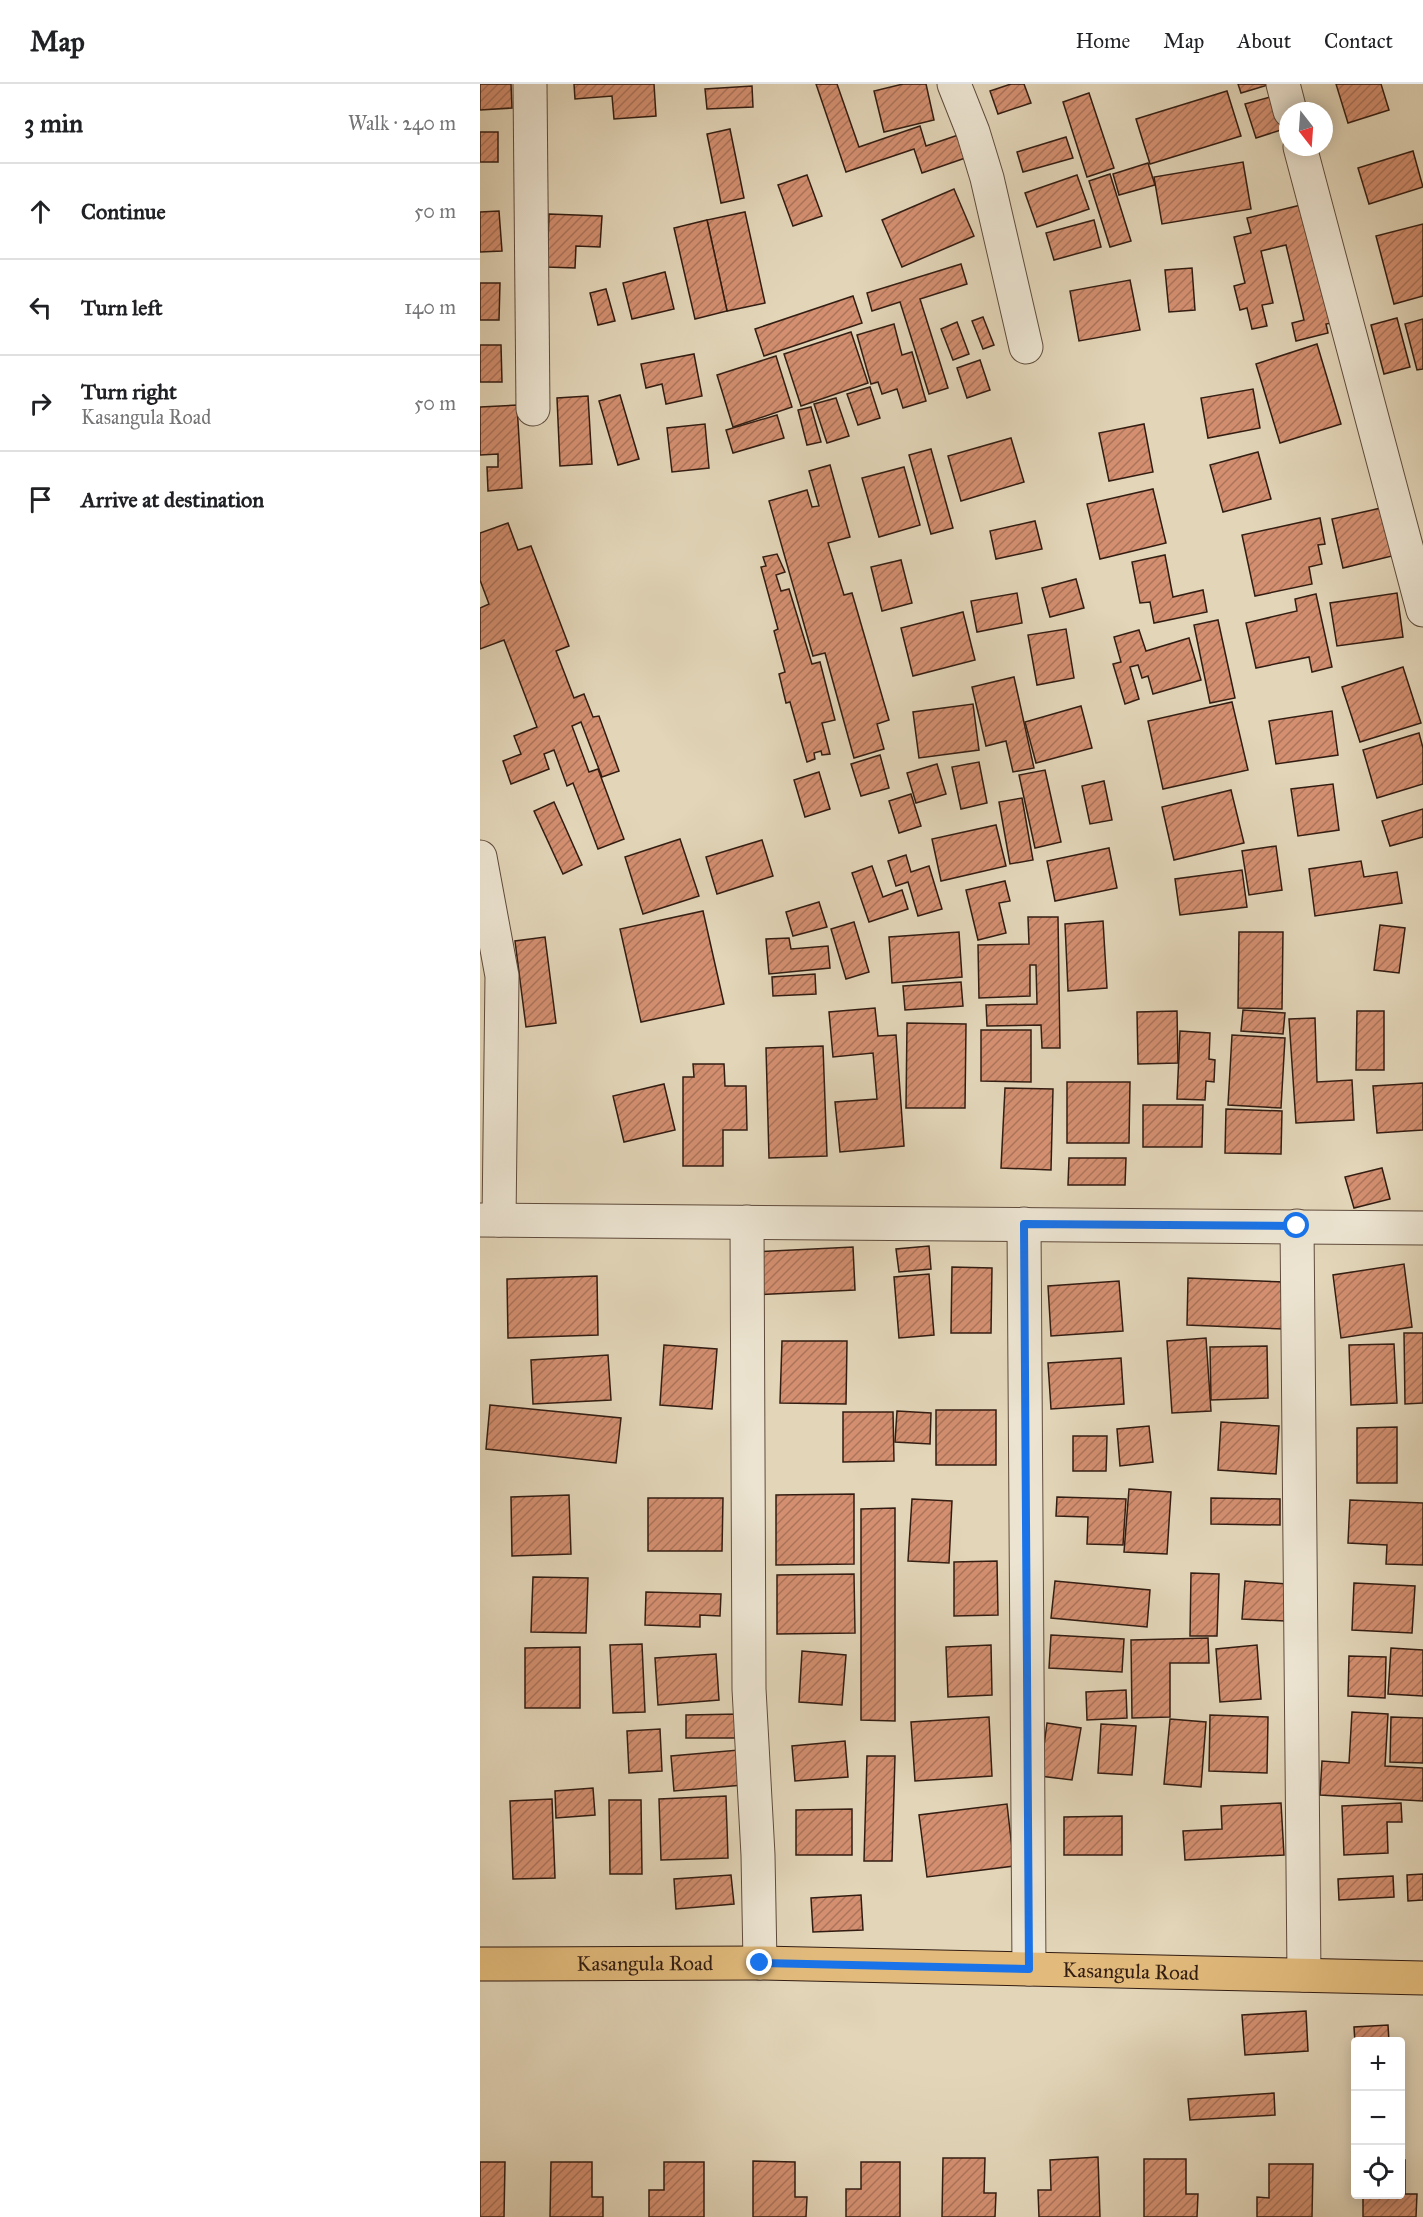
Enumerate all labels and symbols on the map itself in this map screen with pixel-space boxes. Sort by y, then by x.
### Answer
north arrow [1279,102,1333,156]
route start [1283,1212,1309,1238]
route end [746,1949,772,1975]
street label: Kasangula Road [577,1950,714,1977]
street label: Kasangula Road [1062,1957,1200,1986]

